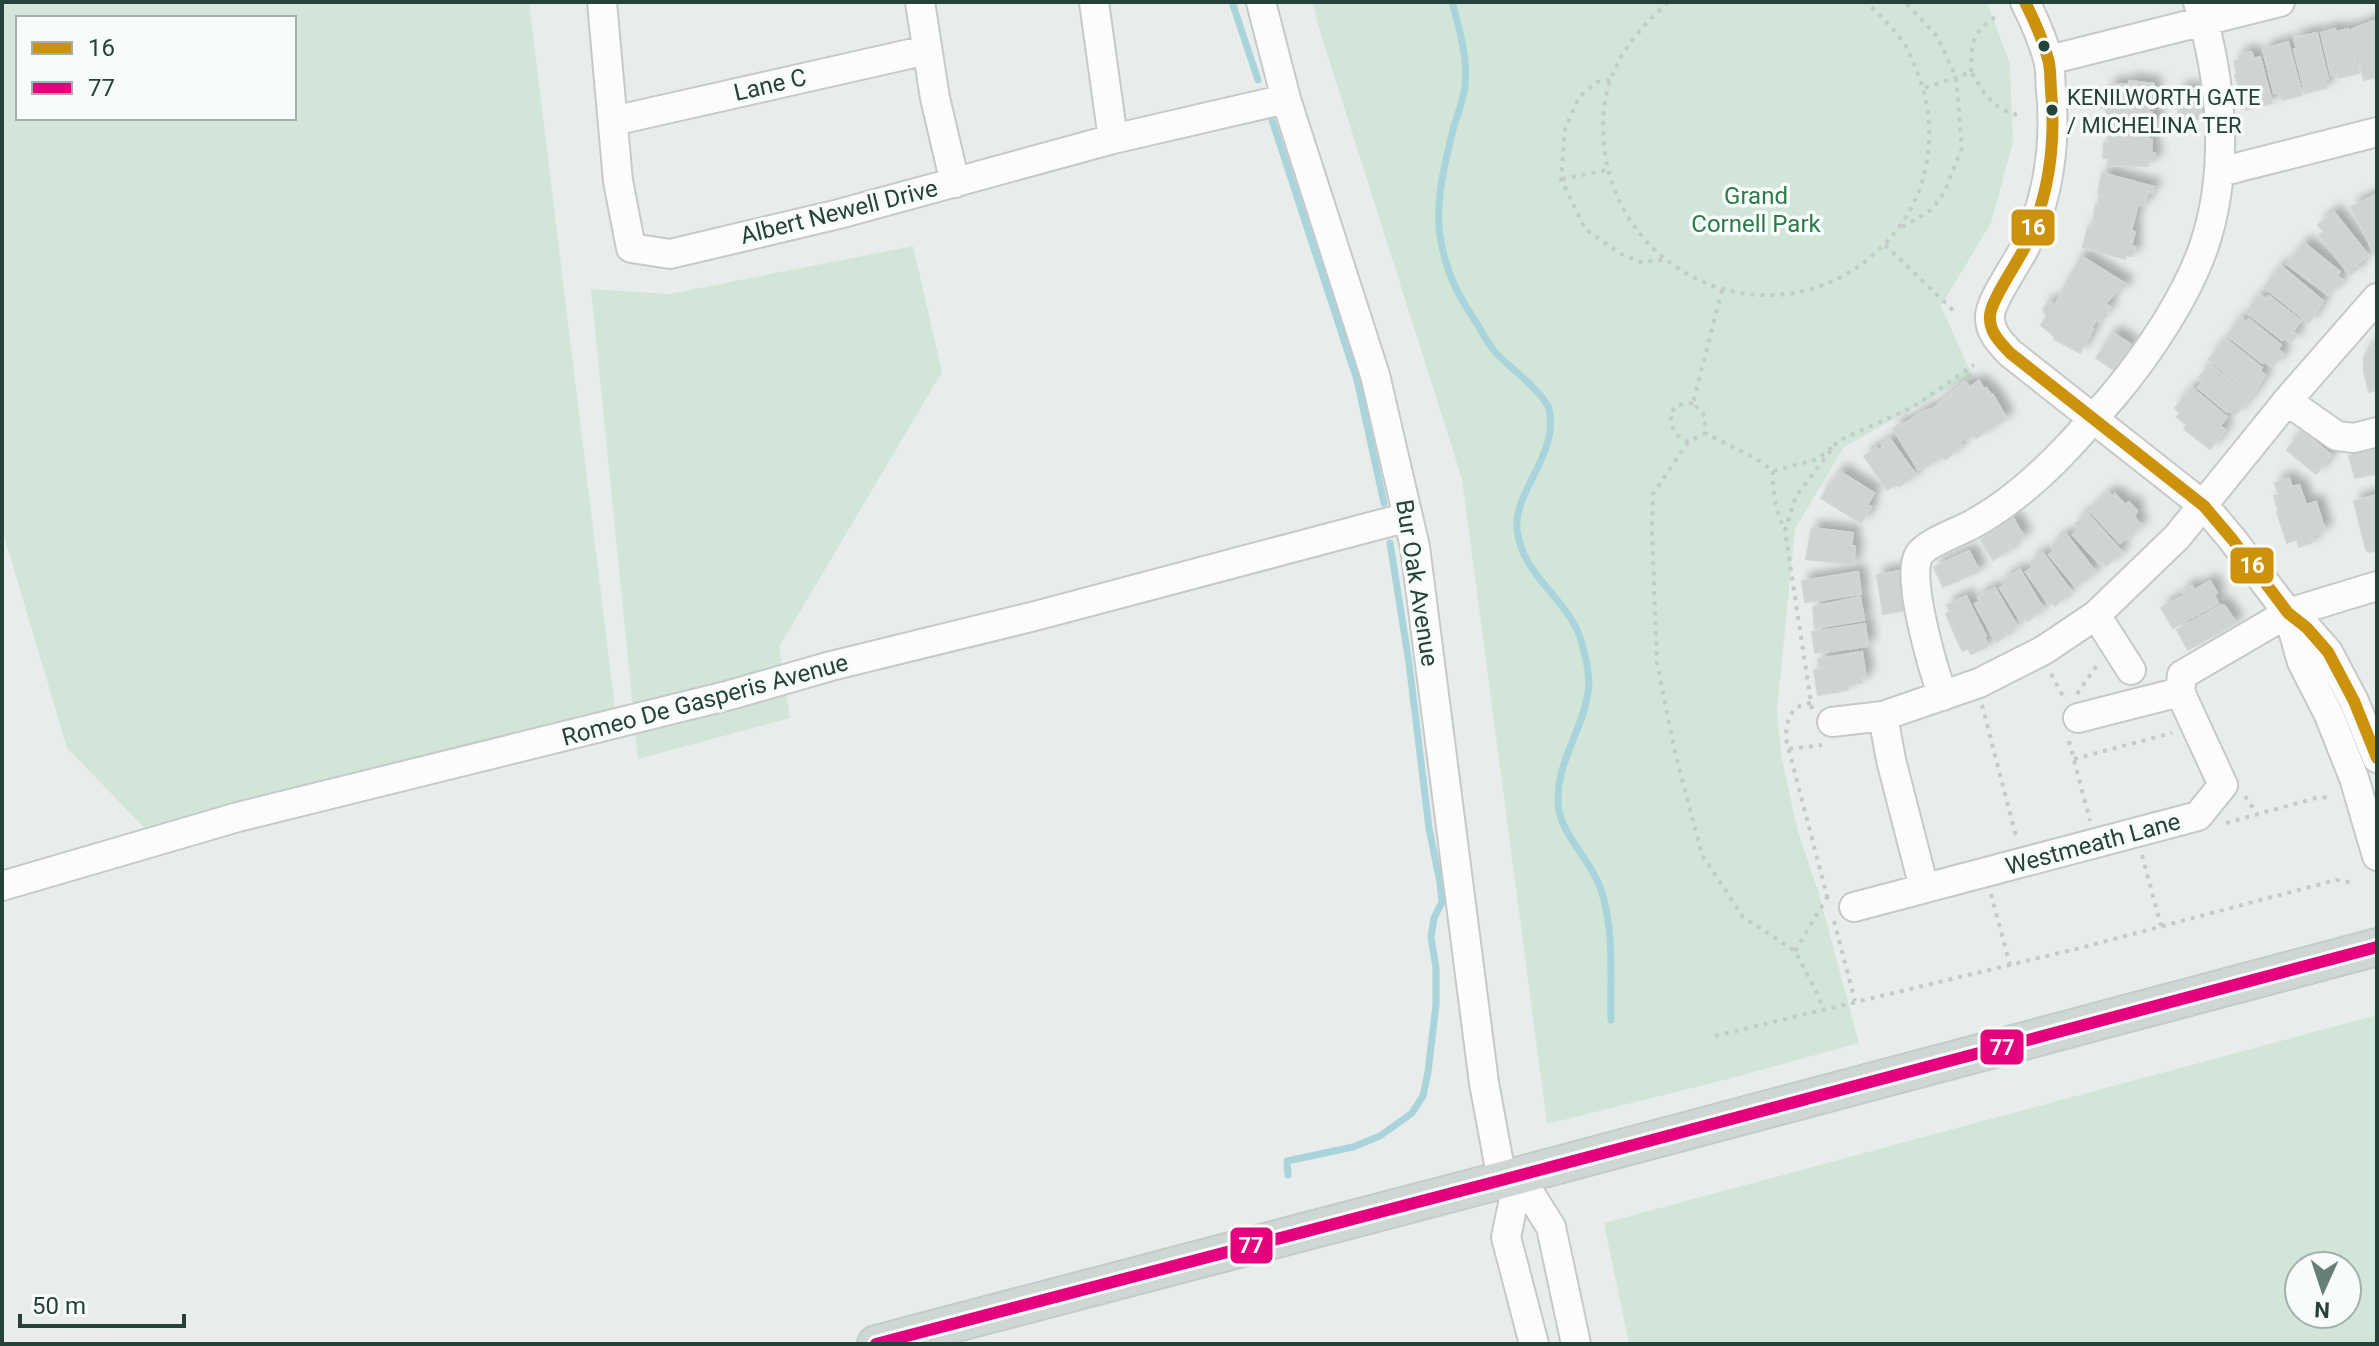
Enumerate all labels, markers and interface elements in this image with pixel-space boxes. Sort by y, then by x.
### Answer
legend [16,16,296,120]
text: 16 [88,34,115,62]
unlabelled marker [2036,38,2052,54]
street label: Lane C [731,63,809,107]
text: 77 [88,74,115,102]
place label: KENILWORTH GATE / MICHELINA TER [2067,85,2261,138]
marker: KENILWORTH GATE / MICHELINA TER [2044,102,2060,118]
street label: Albert Newell Drive [737,174,941,250]
park label: Grand Cornell Park [1691,182,1822,238]
line badge: 16 [2010,208,2056,247]
text: 16 [2020,215,2046,240]
street label: Bur Oak Avenue [1390,498,1444,668]
line badge: 16 [2229,546,2275,585]
text: 16 [2239,553,2265,578]
street label: Romeo De Gasperis Avenue [559,648,851,752]
street label: Westmeath Lane [2003,807,2183,881]
line badge: 77 [1979,1028,2025,1066]
text: 77 [1989,1035,2015,1060]
line badge: 77 [1229,1226,1274,1265]
text: 77 [1238,1233,1264,1258]
north arrow [2283,1250,2363,1330]
scale bar [20,1278,184,1328]
text: 50 m [32,1292,86,1320]
text: N [2314,1297,2330,1322]

